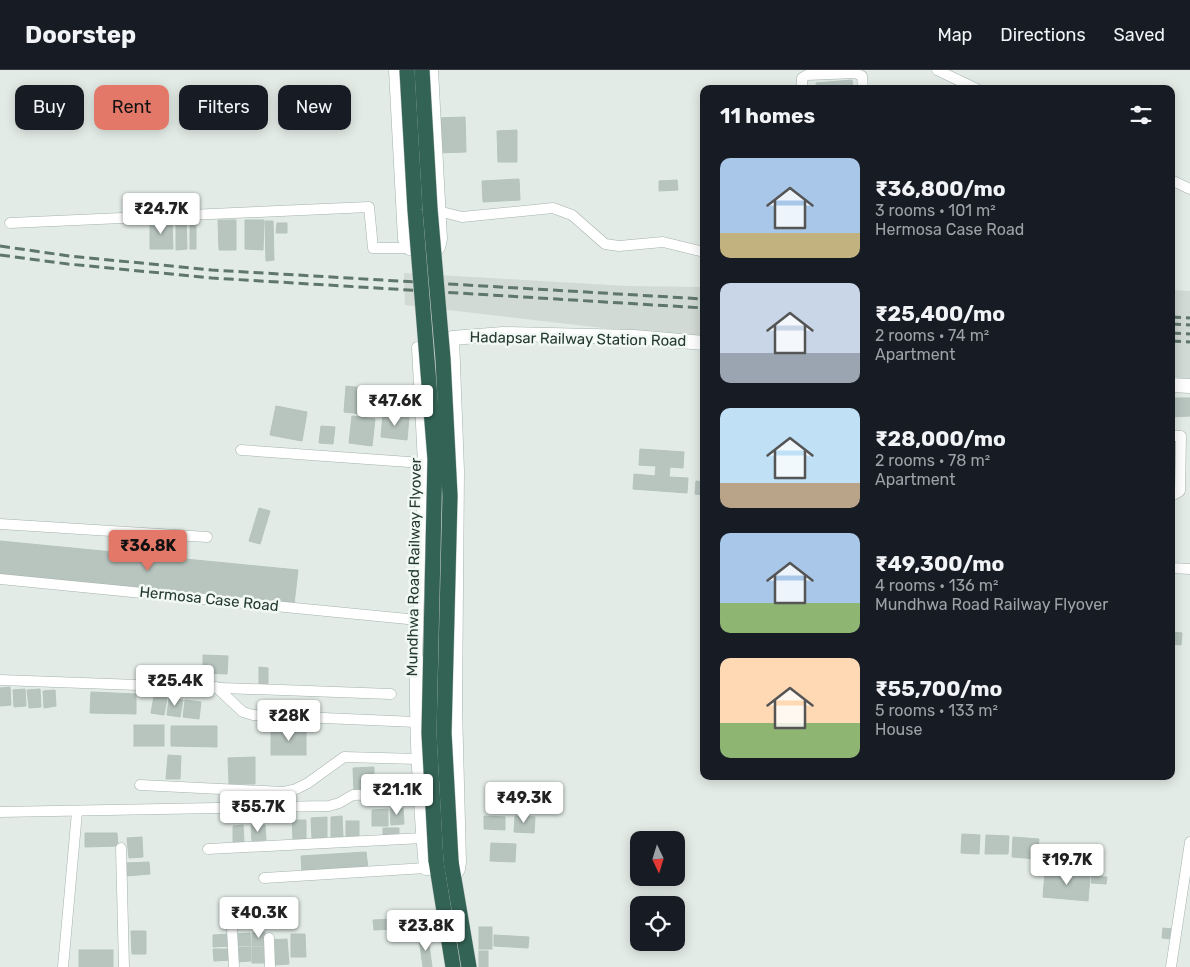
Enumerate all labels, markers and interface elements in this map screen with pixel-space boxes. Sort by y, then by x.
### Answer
text: Doorstep [25,21,136,49]
text: Map [937,24,972,46]
text: Directions [1000,24,1086,46]
text: Saved [1114,24,1165,46]
chip: Buy [15,85,84,130]
chip: Rent [94,85,169,130]
chip: Filters [179,85,268,130]
chip: New [278,85,351,130]
icon: filters [1127,101,1155,129]
text: 11 homes [720,103,815,128]
text: ₹36,800/mo [875,176,1006,201]
icon: home [760,178,820,238]
pin: ₹24.7K [120,192,202,235]
text: ₹24.7K [134,199,188,218]
text: 3 rooms · 101 m² [875,201,996,220]
text: Hermosa Case Road [875,220,1024,239]
text: ₹25,400/mo [875,301,1005,326]
icon: home [760,303,820,363]
text: 2 rooms · 74 m² [875,326,989,345]
street label: Hadapsar Railway Station Road [469,328,687,350]
text: Apartment [875,345,955,364]
pin: ₹47.6K [354,384,436,427]
text: ₹47.6K [368,391,422,410]
text: ₹28,000/mo [875,426,1006,451]
icon: home [760,428,820,488]
text: 2 rooms · 78 m² [875,451,990,470]
street label: Mundhwa Road Railway Flyover [403,457,425,676]
text: Apartment [875,470,955,489]
pin: ₹36.8K [107,530,189,572]
text: ₹36.8K [120,536,176,555]
text: ₹49,300/mo [875,551,1004,576]
icon: home [760,553,820,613]
text: 4 rooms · 136 m² [875,576,998,595]
street label: Hermosa Case Road [138,583,280,615]
text: Mundhwa Road Railway Flyover [875,595,1108,614]
pin: ₹25.4K [134,664,216,707]
text: ₹25.4K [147,671,203,690]
text: ₹55,700/mo [875,676,1002,701]
icon: home [760,678,820,738]
pin: ₹28K [259,700,319,742]
text: 5 rooms · 133 m² [875,701,998,720]
text: ₹28K [268,706,310,725]
text: House [875,720,922,739]
pin: ₹21.1K [356,774,438,816]
text: ₹21.1K [372,780,422,799]
pin: ₹49.3K [483,782,565,824]
text: ₹49.3K [496,788,552,807]
pin: ₹55.7K [217,790,299,833]
text: ₹55.7K [231,797,285,816]
north arrow [630,831,685,886]
map controls [630,831,685,951]
pin: ₹19.7K [1026,844,1108,886]
text: ₹19.7K [1042,850,1092,869]
pin: ₹40.3K [218,896,300,939]
button: locate [630,896,685,951]
text: ₹40.3K [231,903,288,922]
pin: ₹23.8K [385,910,467,952]
text: ₹23.8K [398,916,454,935]

